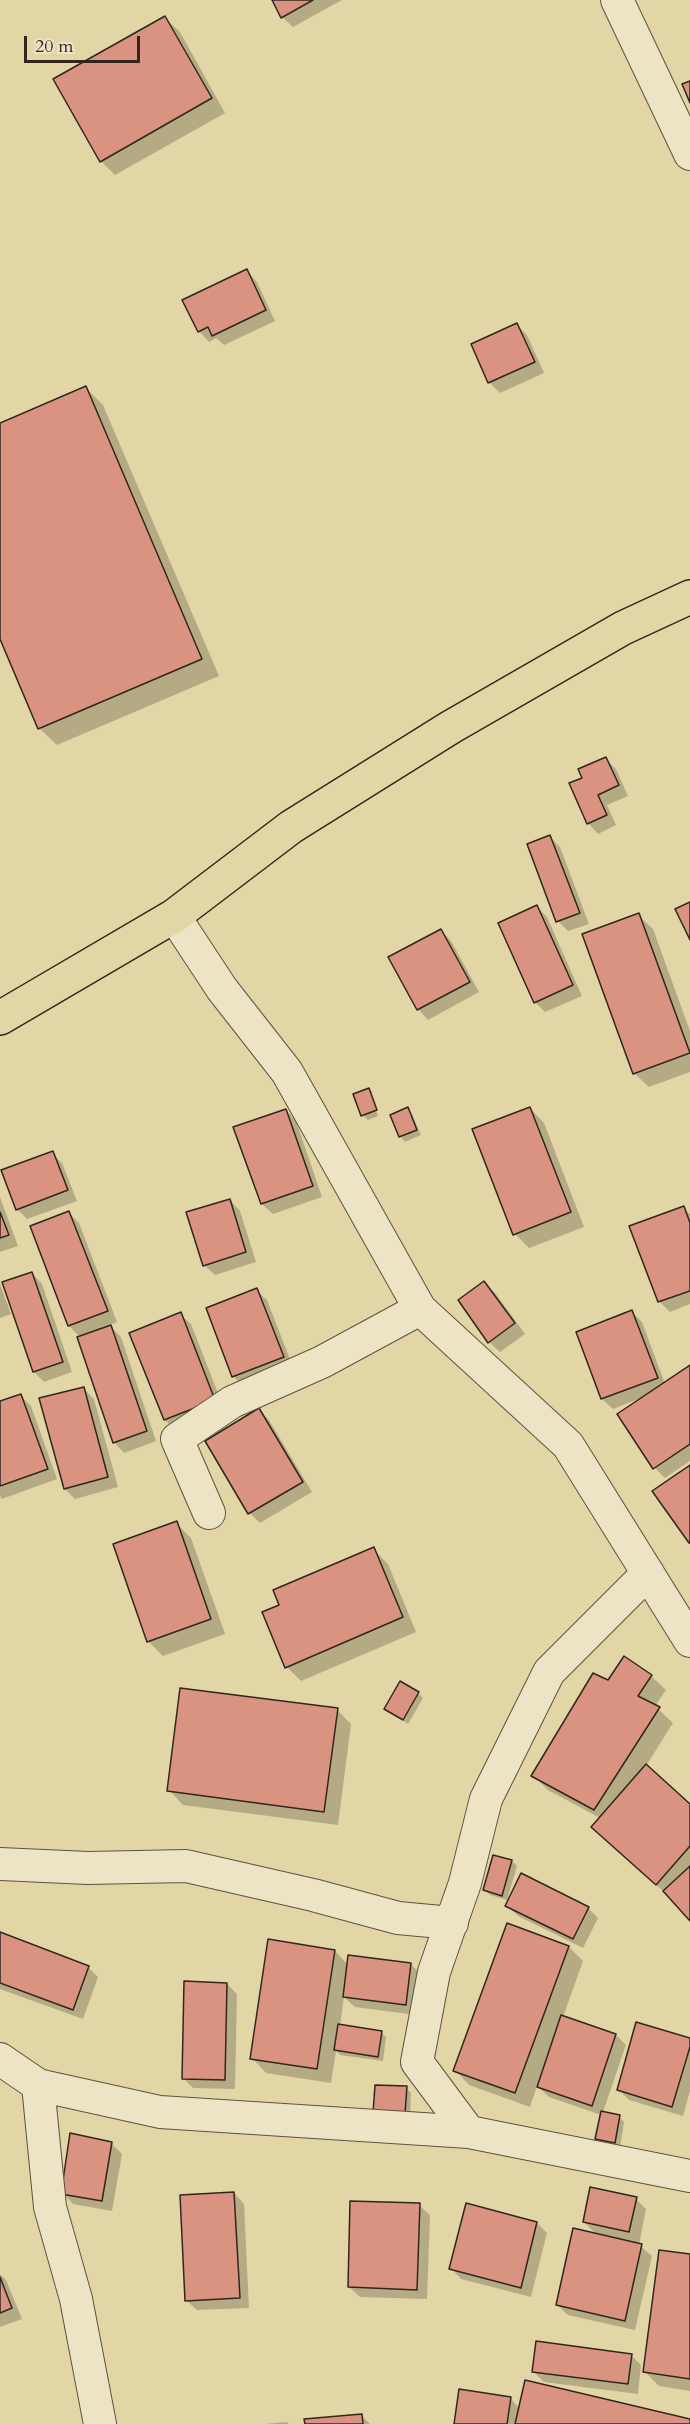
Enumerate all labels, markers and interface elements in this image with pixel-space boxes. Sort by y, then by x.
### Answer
scale bar [27,24,142,62]
text: 20 m [35,34,74,59]

